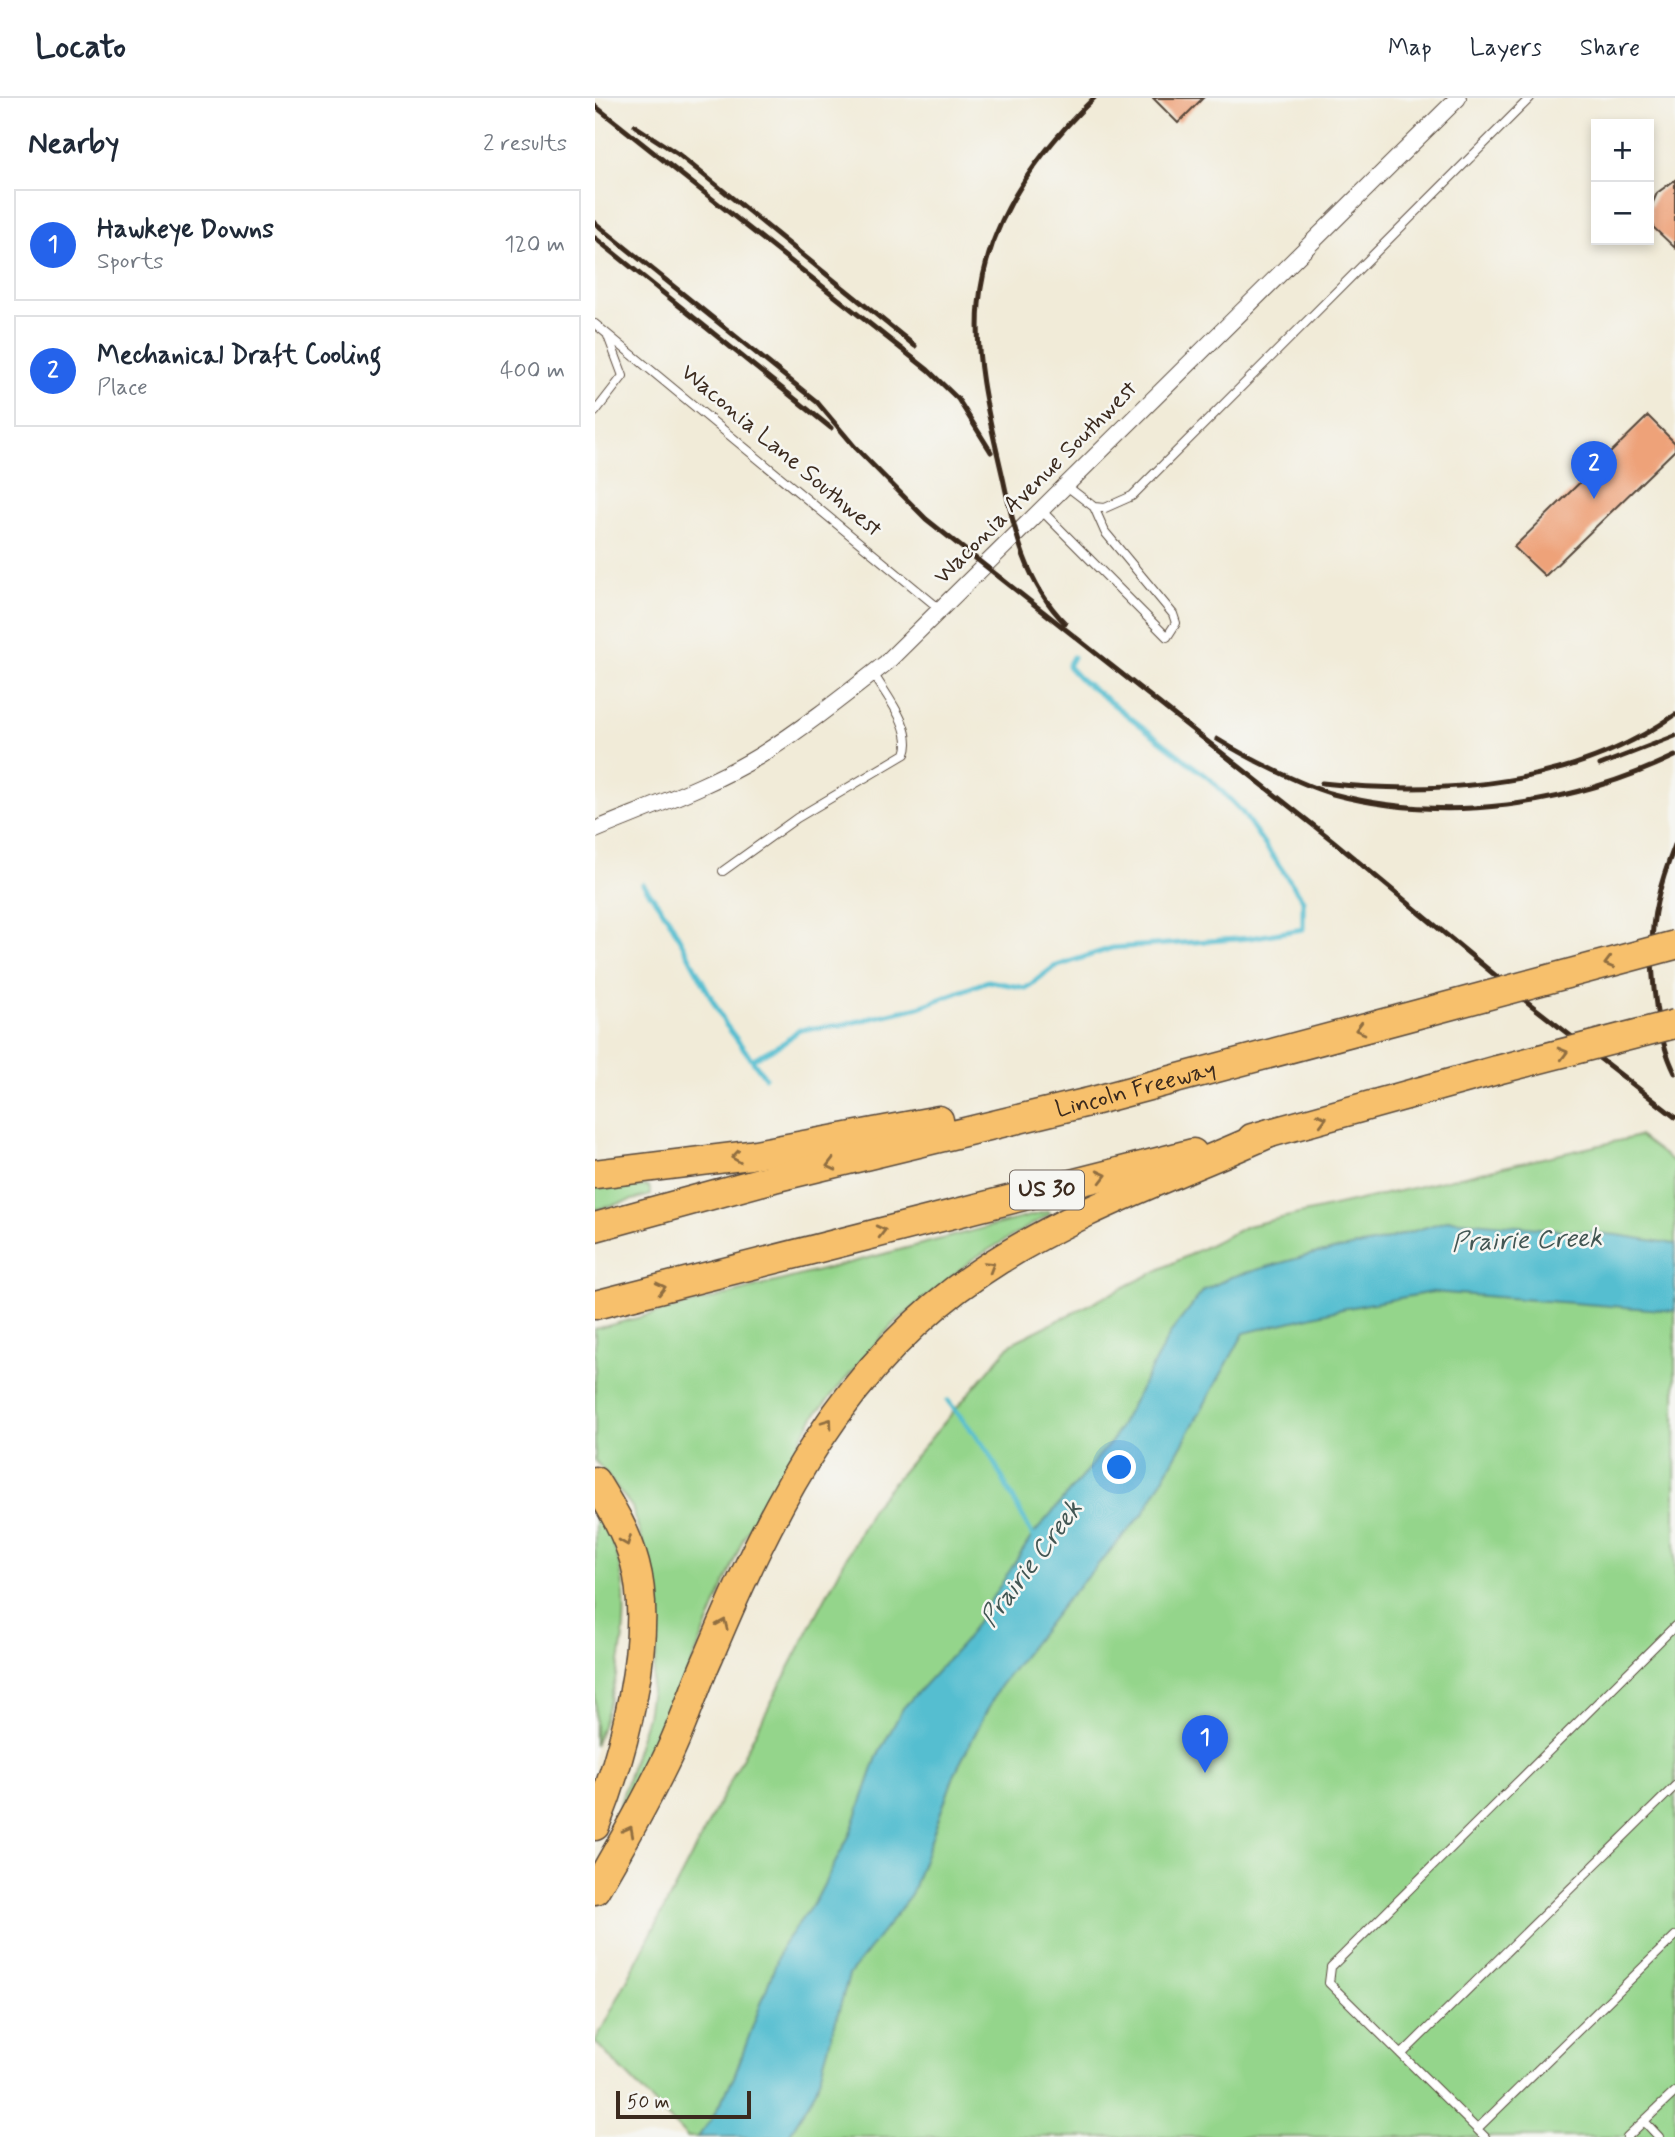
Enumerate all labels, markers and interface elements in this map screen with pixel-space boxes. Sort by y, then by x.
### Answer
text: Locato [35,26,126,70]
text: Map [1388,33,1432,64]
text: Layers [1470,33,1542,64]
text: Share [1580,33,1640,64]
map controls [1591,119,1654,245]
button: + [1591,119,1654,182]
text: Nearby [28,124,119,163]
text: 2 results [483,129,567,159]
button: − [1591,182,1654,245]
text: Hawkeye Downs [97,213,274,247]
text: 1 [48,230,58,260]
text: 120 m [504,230,565,260]
text: Sports [97,247,164,277]
text: Mechanical Draft Cooling [97,339,381,373]
text: 2 [47,356,59,386]
text: 400 m [500,356,565,386]
street label: Waconia Lane Southwest [674,358,889,545]
text: Place [97,373,148,403]
street label: Waconia Avenue Southwest [927,374,1145,592]
pin: 2 [1571,441,1617,499]
one-way arrow [1603,954,1615,969]
one-way arrow [1354,1021,1366,1035]
one-way arrow [1557,1047,1569,1061]
street label: Lincoln Freeway [1052,1053,1219,1125]
one-way arrow [1316,1113,1328,1127]
one-way arrow [730,1149,742,1164]
one-way arrow [825,1156,837,1171]
road number: US 30 [1010,1170,1084,1210]
one-way arrow [1096,1170,1108,1184]
water label: Prairie Creek [1451,1221,1603,1261]
one-way arrow [875,1225,887,1239]
one-way arrow [983,1261,996,1274]
one-way arrow [655,1282,667,1296]
one-way arrow [819,1418,832,1431]
your location [1102,1450,1136,1484]
water label: Prairie Creek [973,1494,1091,1634]
one-way arrow [618,1534,632,1546]
one-way arrow [715,1619,729,1631]
pin: 1 [1182,1715,1228,1773]
one-way arrow [621,1826,634,1838]
scale bar [616,2088,751,2120]
text: 50 m [627,2090,670,2115]

